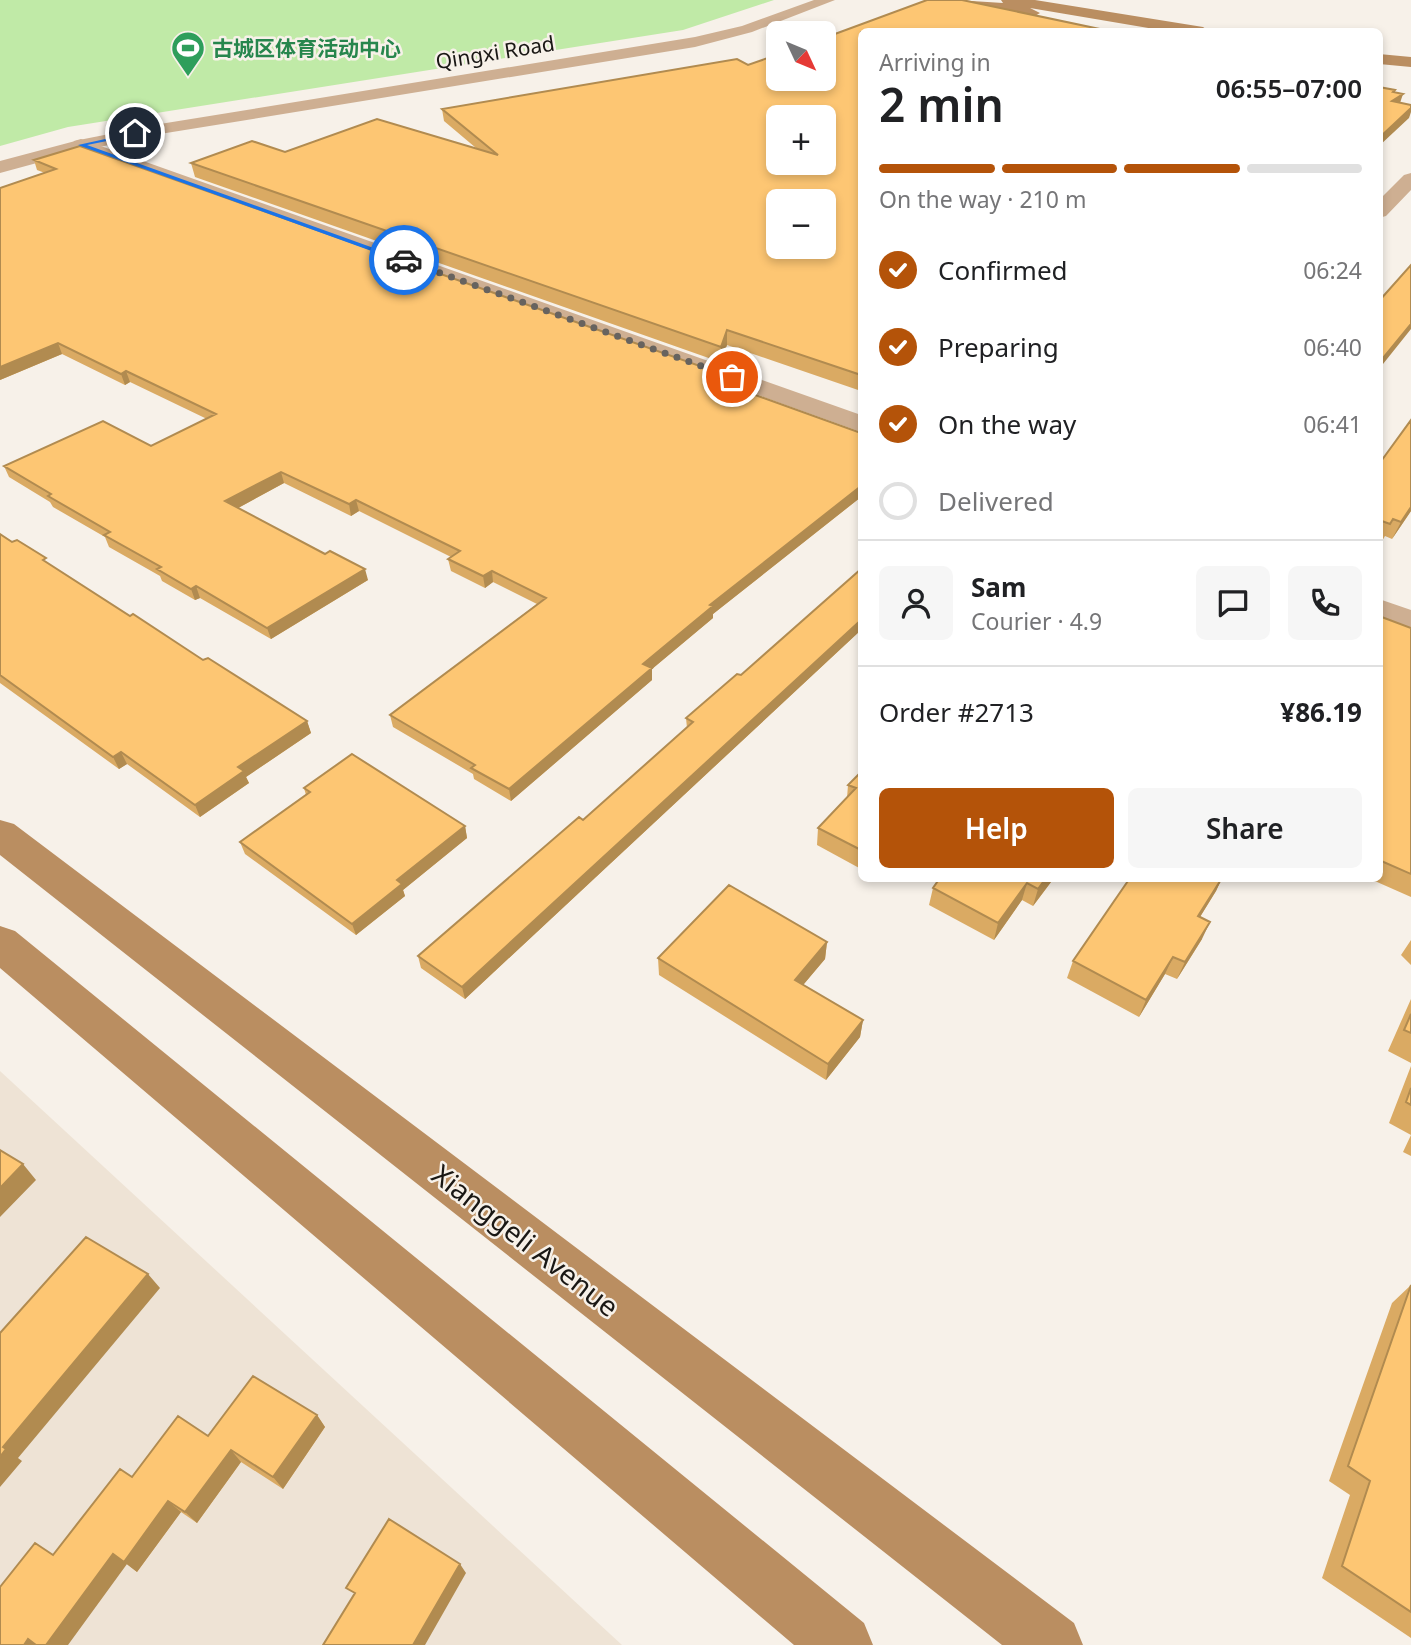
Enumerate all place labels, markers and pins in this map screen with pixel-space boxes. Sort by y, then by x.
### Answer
sports icon: 古城区体育活动中心 [169,29,207,78]
place label: 古城区体育活动中心 [212,34,401,62]
pin [105,103,165,163]
pin [702,347,762,407]

